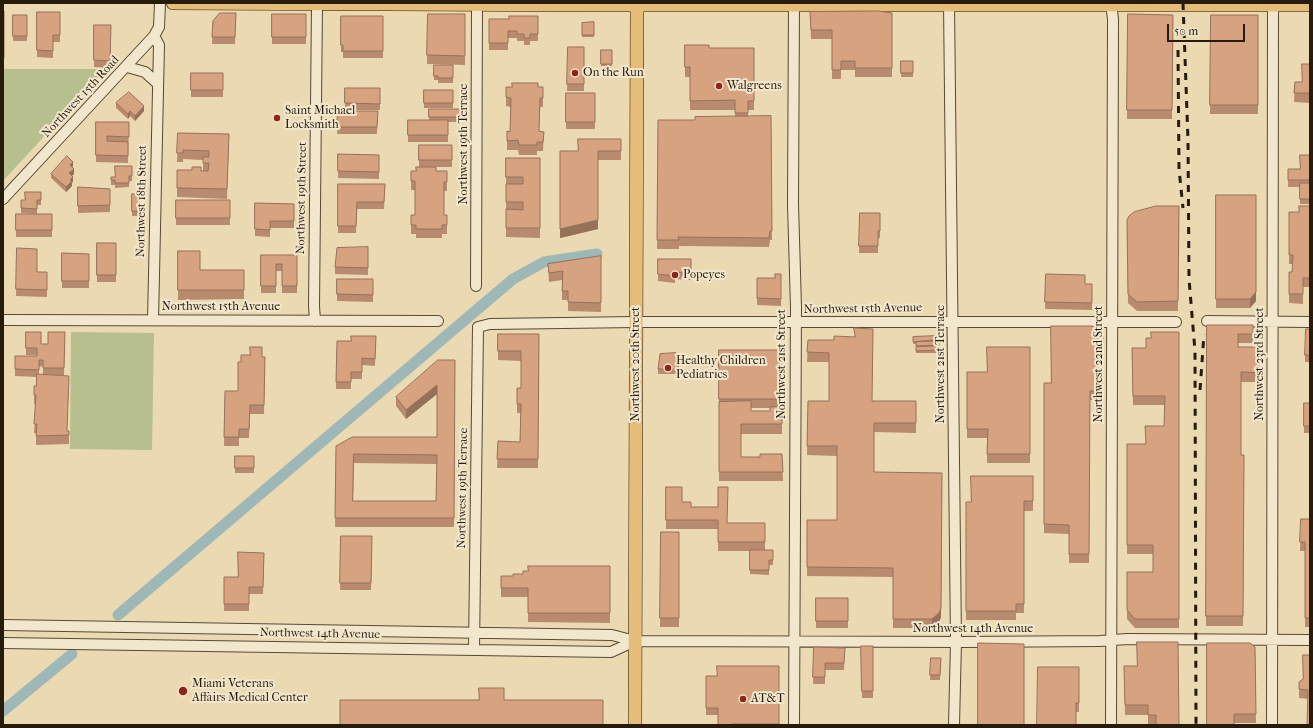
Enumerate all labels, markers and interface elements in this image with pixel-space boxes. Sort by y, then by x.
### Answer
scale bar [1169,16,1247,42]
text: 50 m [1174,24,1198,38]
street label: Northwest 15th Road [39,53,123,141]
place label: On the Run [583,66,644,80]
marker: On the Run [570,68,580,78]
place label: Walgreens [727,79,782,93]
marker: Walgreens [714,81,724,91]
street label: Northwest 19th Terrace [457,84,471,204]
place label: Saint Michael Locksmith [285,104,355,132]
marker: Saint Michael Locksmith [272,113,282,123]
street label: Northwest 19th Street [294,142,310,254]
street label: Northwest 18th Street [134,145,150,257]
place label: Popeyes [683,268,725,282]
marker: Popeyes [670,270,680,280]
street label: Northwest 15th Avenue [162,300,280,314]
street label: Northwest 15th Avenue [804,301,922,317]
street label: Northwest 21st Terrace [934,305,948,423]
street label: Northwest 22nd Street [1092,306,1106,422]
street label: Northwest 20th Street [629,307,643,421]
street label: Northwest 23rd Street [1253,307,1267,421]
street label: Northwest 21st Street [775,309,789,419]
place label: Healthy Children Pediatrics [676,354,766,382]
marker: Healthy Children Pediatrics [663,363,673,373]
street label: Northwest 19th Terrace [455,427,471,549]
street label: Northwest 14th Avenue [913,622,1033,636]
street label: Northwest 14th Avenue [260,626,380,642]
place label: Miami Veterans Affairs Medical Center [192,677,308,705]
marker: Miami Veterans Affairs Medical Center [177,685,189,697]
place label: AT&T [751,692,785,706]
marker: AT&T [738,694,748,704]

